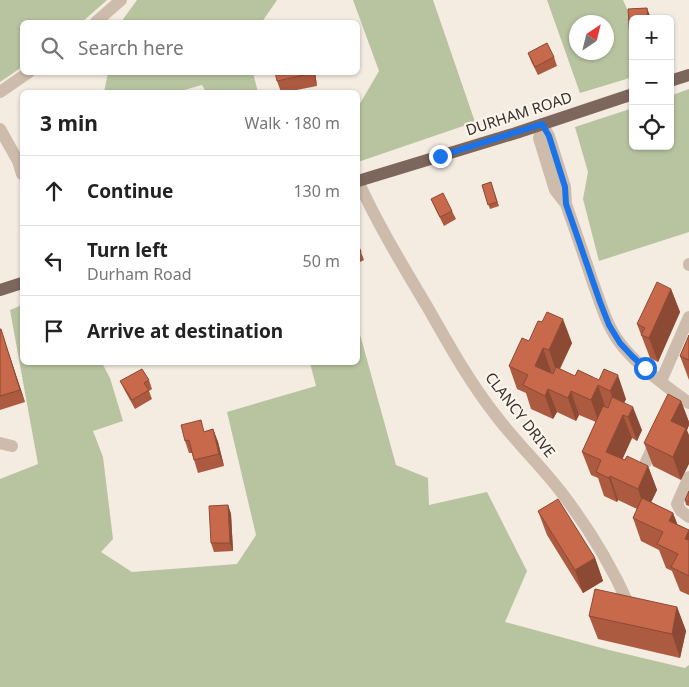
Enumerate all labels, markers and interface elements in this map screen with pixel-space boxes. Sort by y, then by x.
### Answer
north arrow [569,15,614,60]
map controls [629,15,674,150]
button: + [629,15,674,60]
search box [20,20,360,75]
icon: search [38,34,66,62]
text: Search here [78,35,184,61]
button: − [629,60,674,105]
street label: DURHAM ROAD [463,86,574,140]
button: locate [629,105,674,150]
text: 3 min [40,109,98,137]
text: Walk · 180 m [245,112,340,134]
route end [429,145,452,168]
icon: ahead [40,177,68,205]
text: Continue [87,178,173,204]
text: 130 m [293,180,340,202]
text: Turn left [87,237,168,263]
icon: left [40,247,68,275]
text: 50 m [303,250,340,272]
text: Durham Road [87,263,192,285]
icon: arrive [40,317,68,345]
text: Arrive at destination [87,318,283,344]
route start [634,357,657,380]
street label: CLANCY DRIVE [481,368,560,461]

